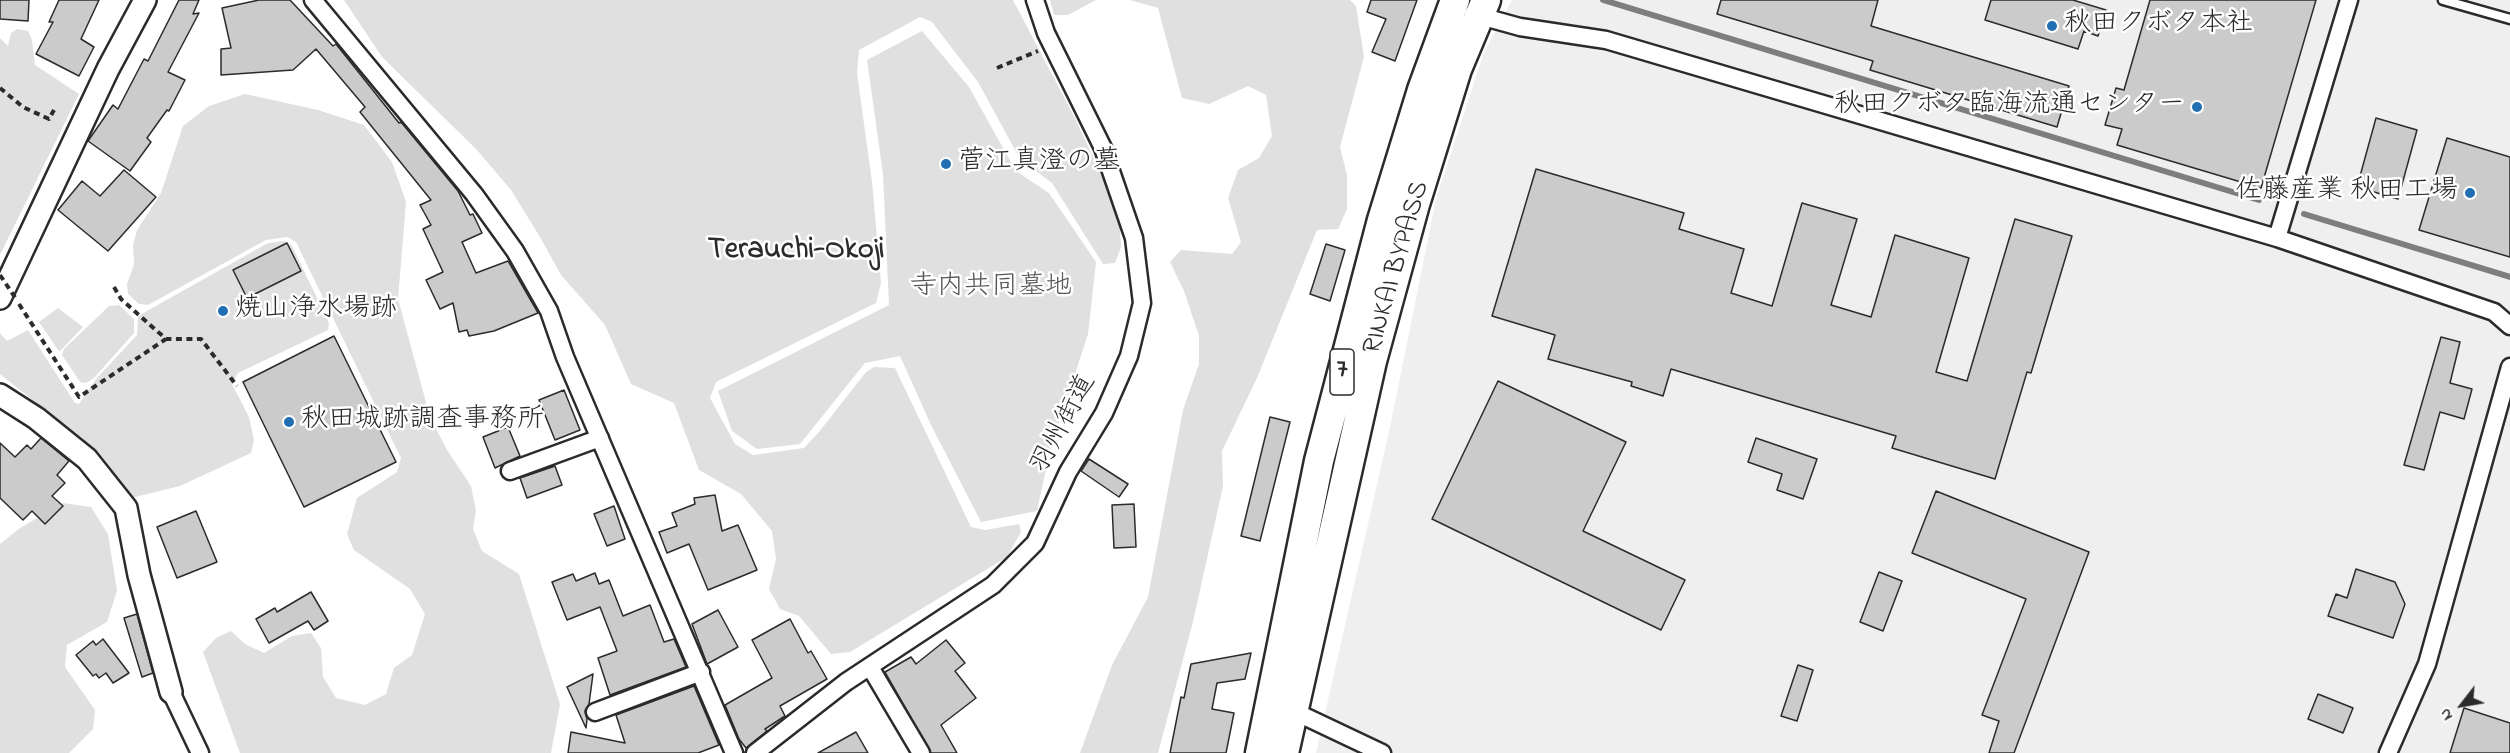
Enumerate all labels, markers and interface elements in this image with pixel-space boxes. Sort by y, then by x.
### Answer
place label: 秋田クボタ本社 [2064,10,2253,42]
marker: 秋田クボタ本社 [2045,19,2059,33]
place label: 秋田クボタ臨海流通センター [1834,91,2185,123]
marker: 秋田クボタ臨海流通センター [2190,100,2204,114]
place label: 菅江真澄の墓 [958,148,1120,180]
marker: 菅江真澄の墓 [939,157,953,171]
place label: 佐藤産業 秋田工場 [2235,177,2458,209]
street label: RINKAI BYPASS [1358,178,1438,358]
marker: 佐藤産業 秋田工場 [2463,186,2477,200]
district label: Terauchi-Okoji [708,234,884,270]
park label: 寺内共同墓地 [910,273,1072,305]
place label: 焼山浄水場跡 [235,295,397,327]
marker: 焼山浄水場跡 [216,304,230,318]
road number: 7 [1330,349,1354,395]
street label: 羽州街道 [1025,370,1105,480]
place label: 秋田城跡調査事務所 [301,406,544,438]
marker: 秋田城跡調査事務所 [282,415,296,429]
north arrow [2432,675,2492,735]
text: N [2434,703,2460,725]

